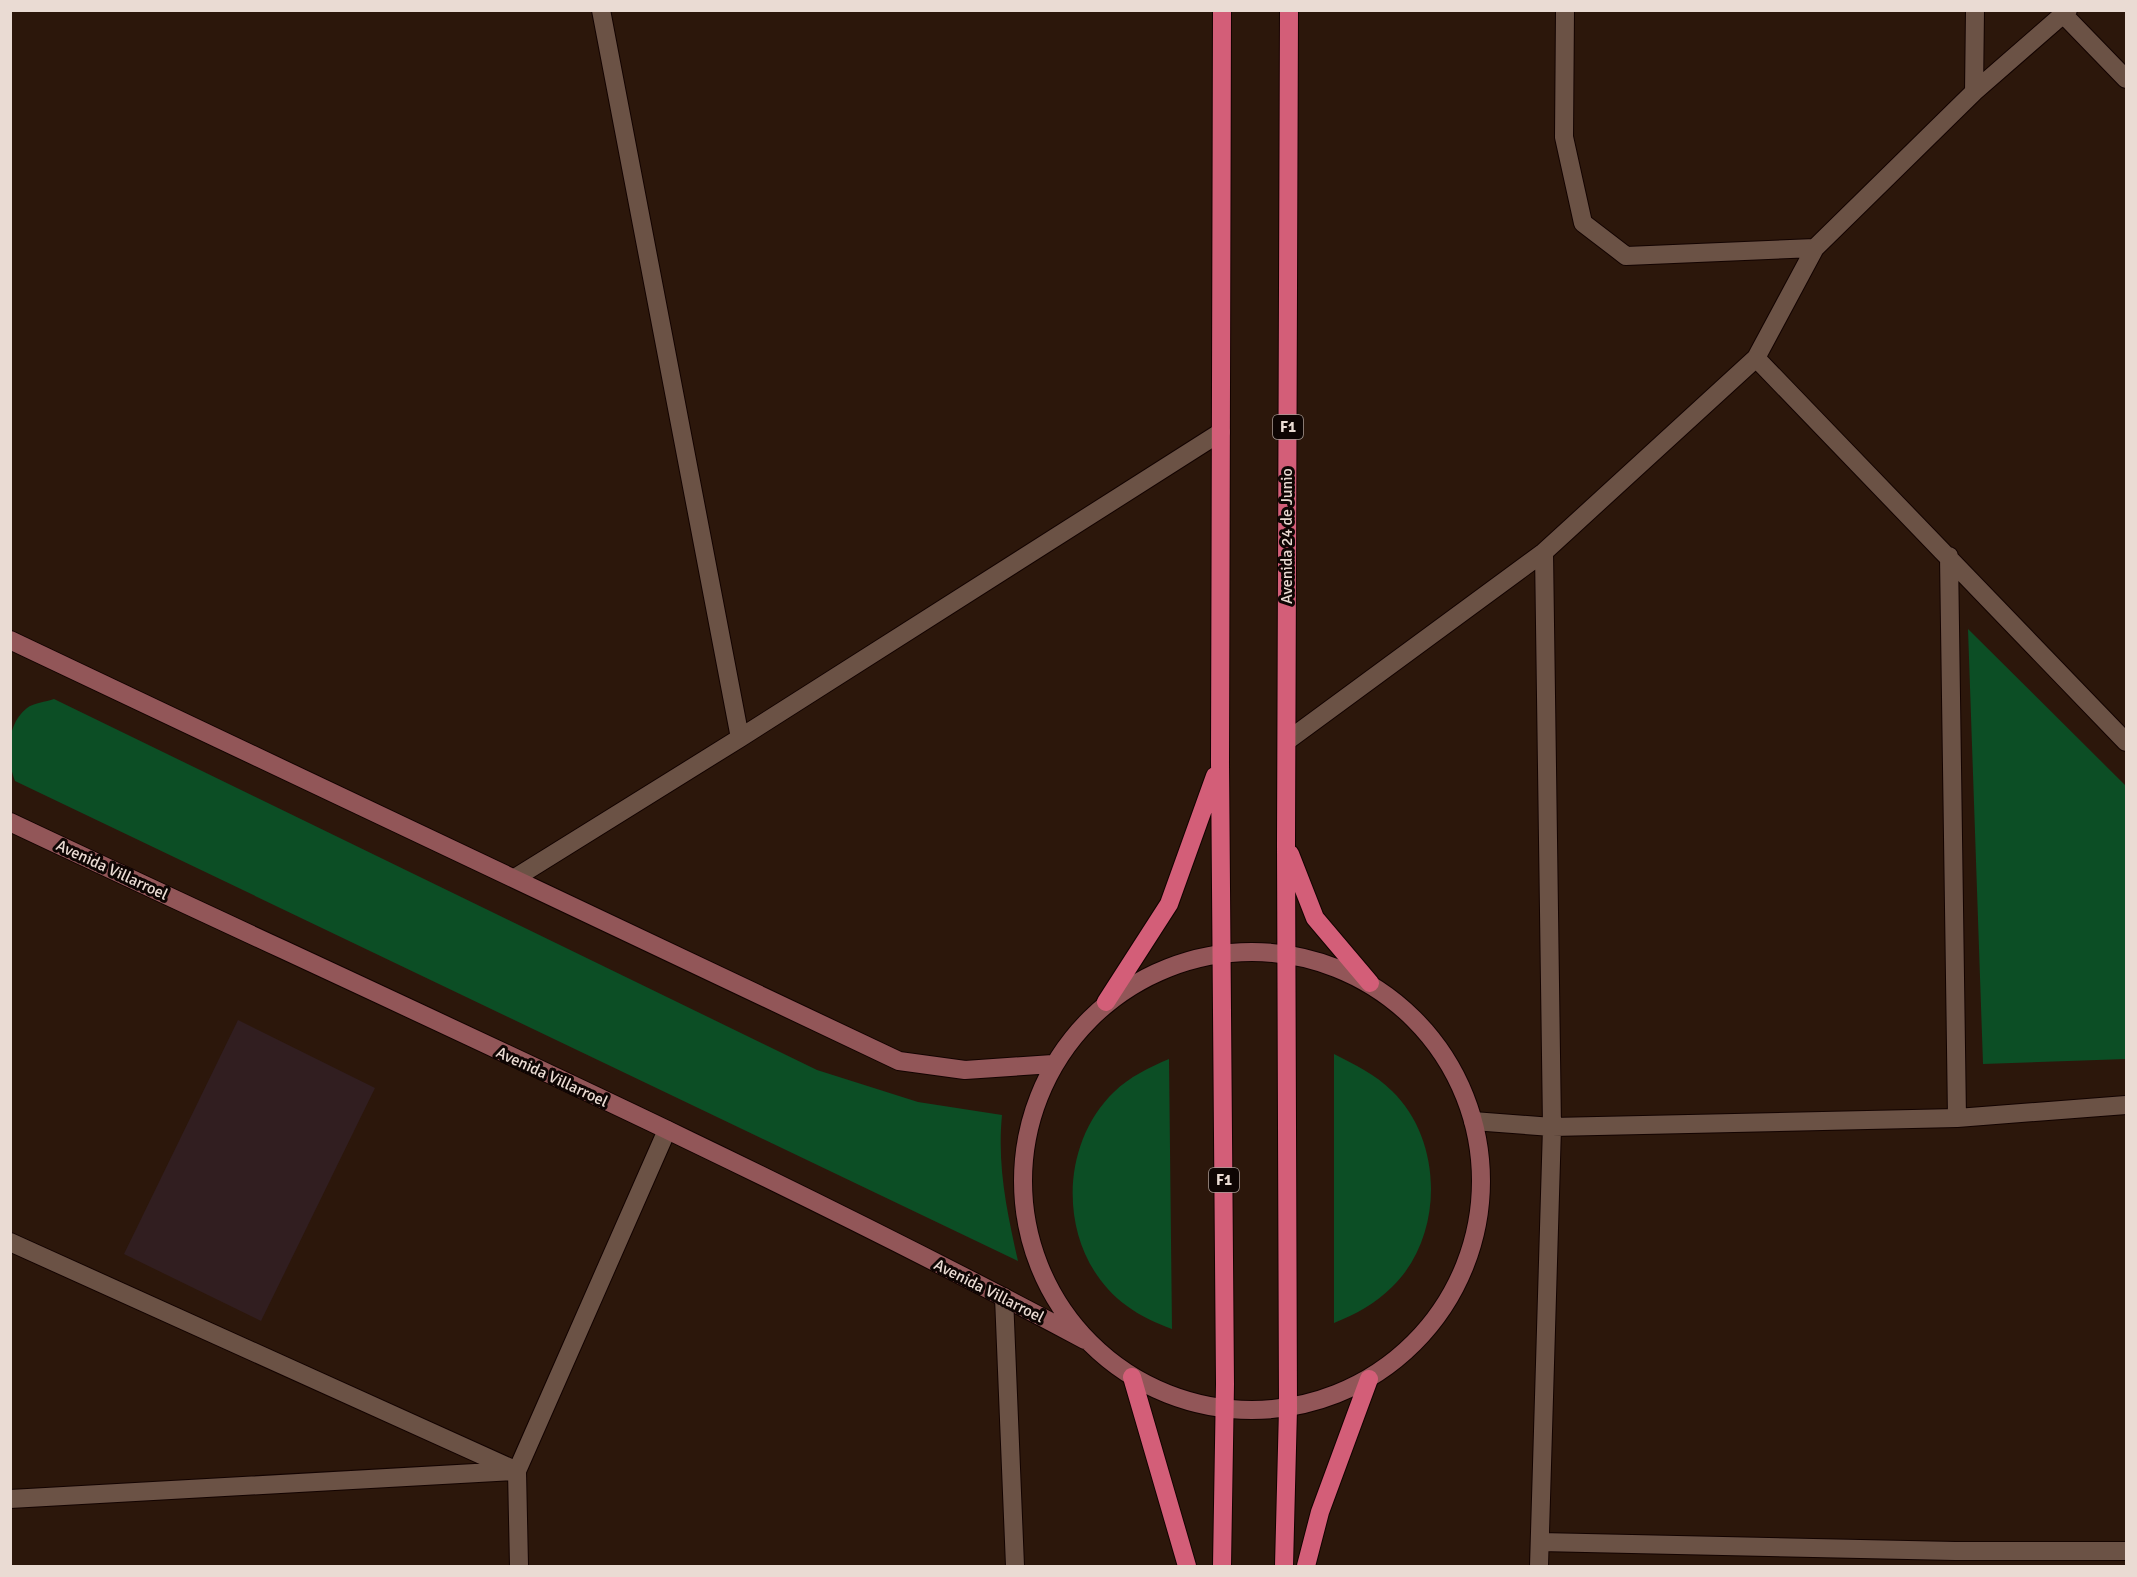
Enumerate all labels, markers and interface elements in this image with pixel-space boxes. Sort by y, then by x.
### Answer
road number: F1 [1273,415,1303,439]
street label: Avenida 24 de Junio [1277,468,1297,604]
street label: Avenida Villarroel [53,835,171,905]
street label: Avenida Villarroel [493,1042,611,1112]
road number: F1 [1209,1168,1239,1192]
street label: Avenida Villarroel [930,1255,1048,1328]

